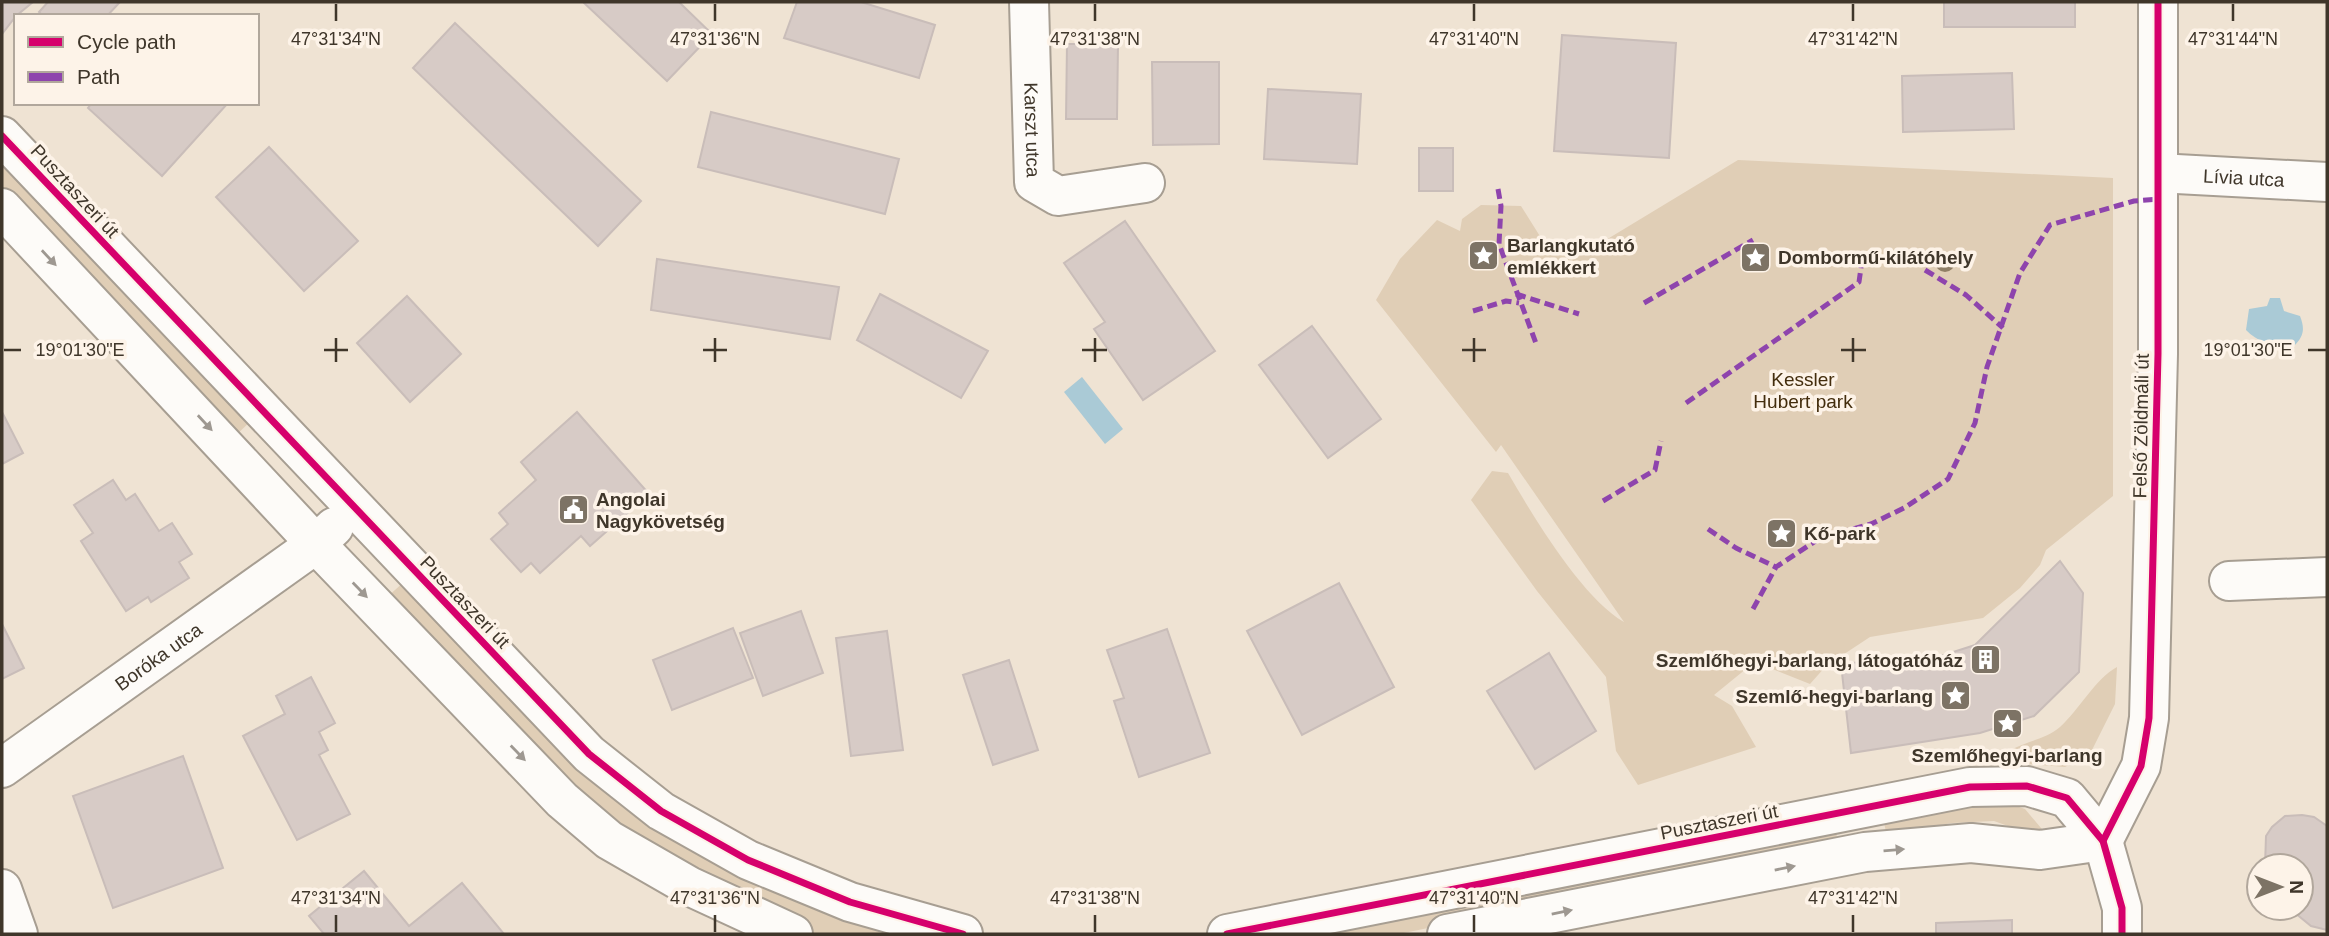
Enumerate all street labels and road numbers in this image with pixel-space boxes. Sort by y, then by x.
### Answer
street label: Karszt utca [1021,82,1044,178]
street label: Pusztaszeri út [27,140,124,242]
street label: Lívia utca [2203,165,2285,190]
street label: Felső Zöldmáli út [2129,353,2153,499]
street label: Pusztaszeri út [416,552,514,653]
street label: Boróka utca [111,618,206,695]
street label: Pusztaszeri út [1658,800,1780,844]

